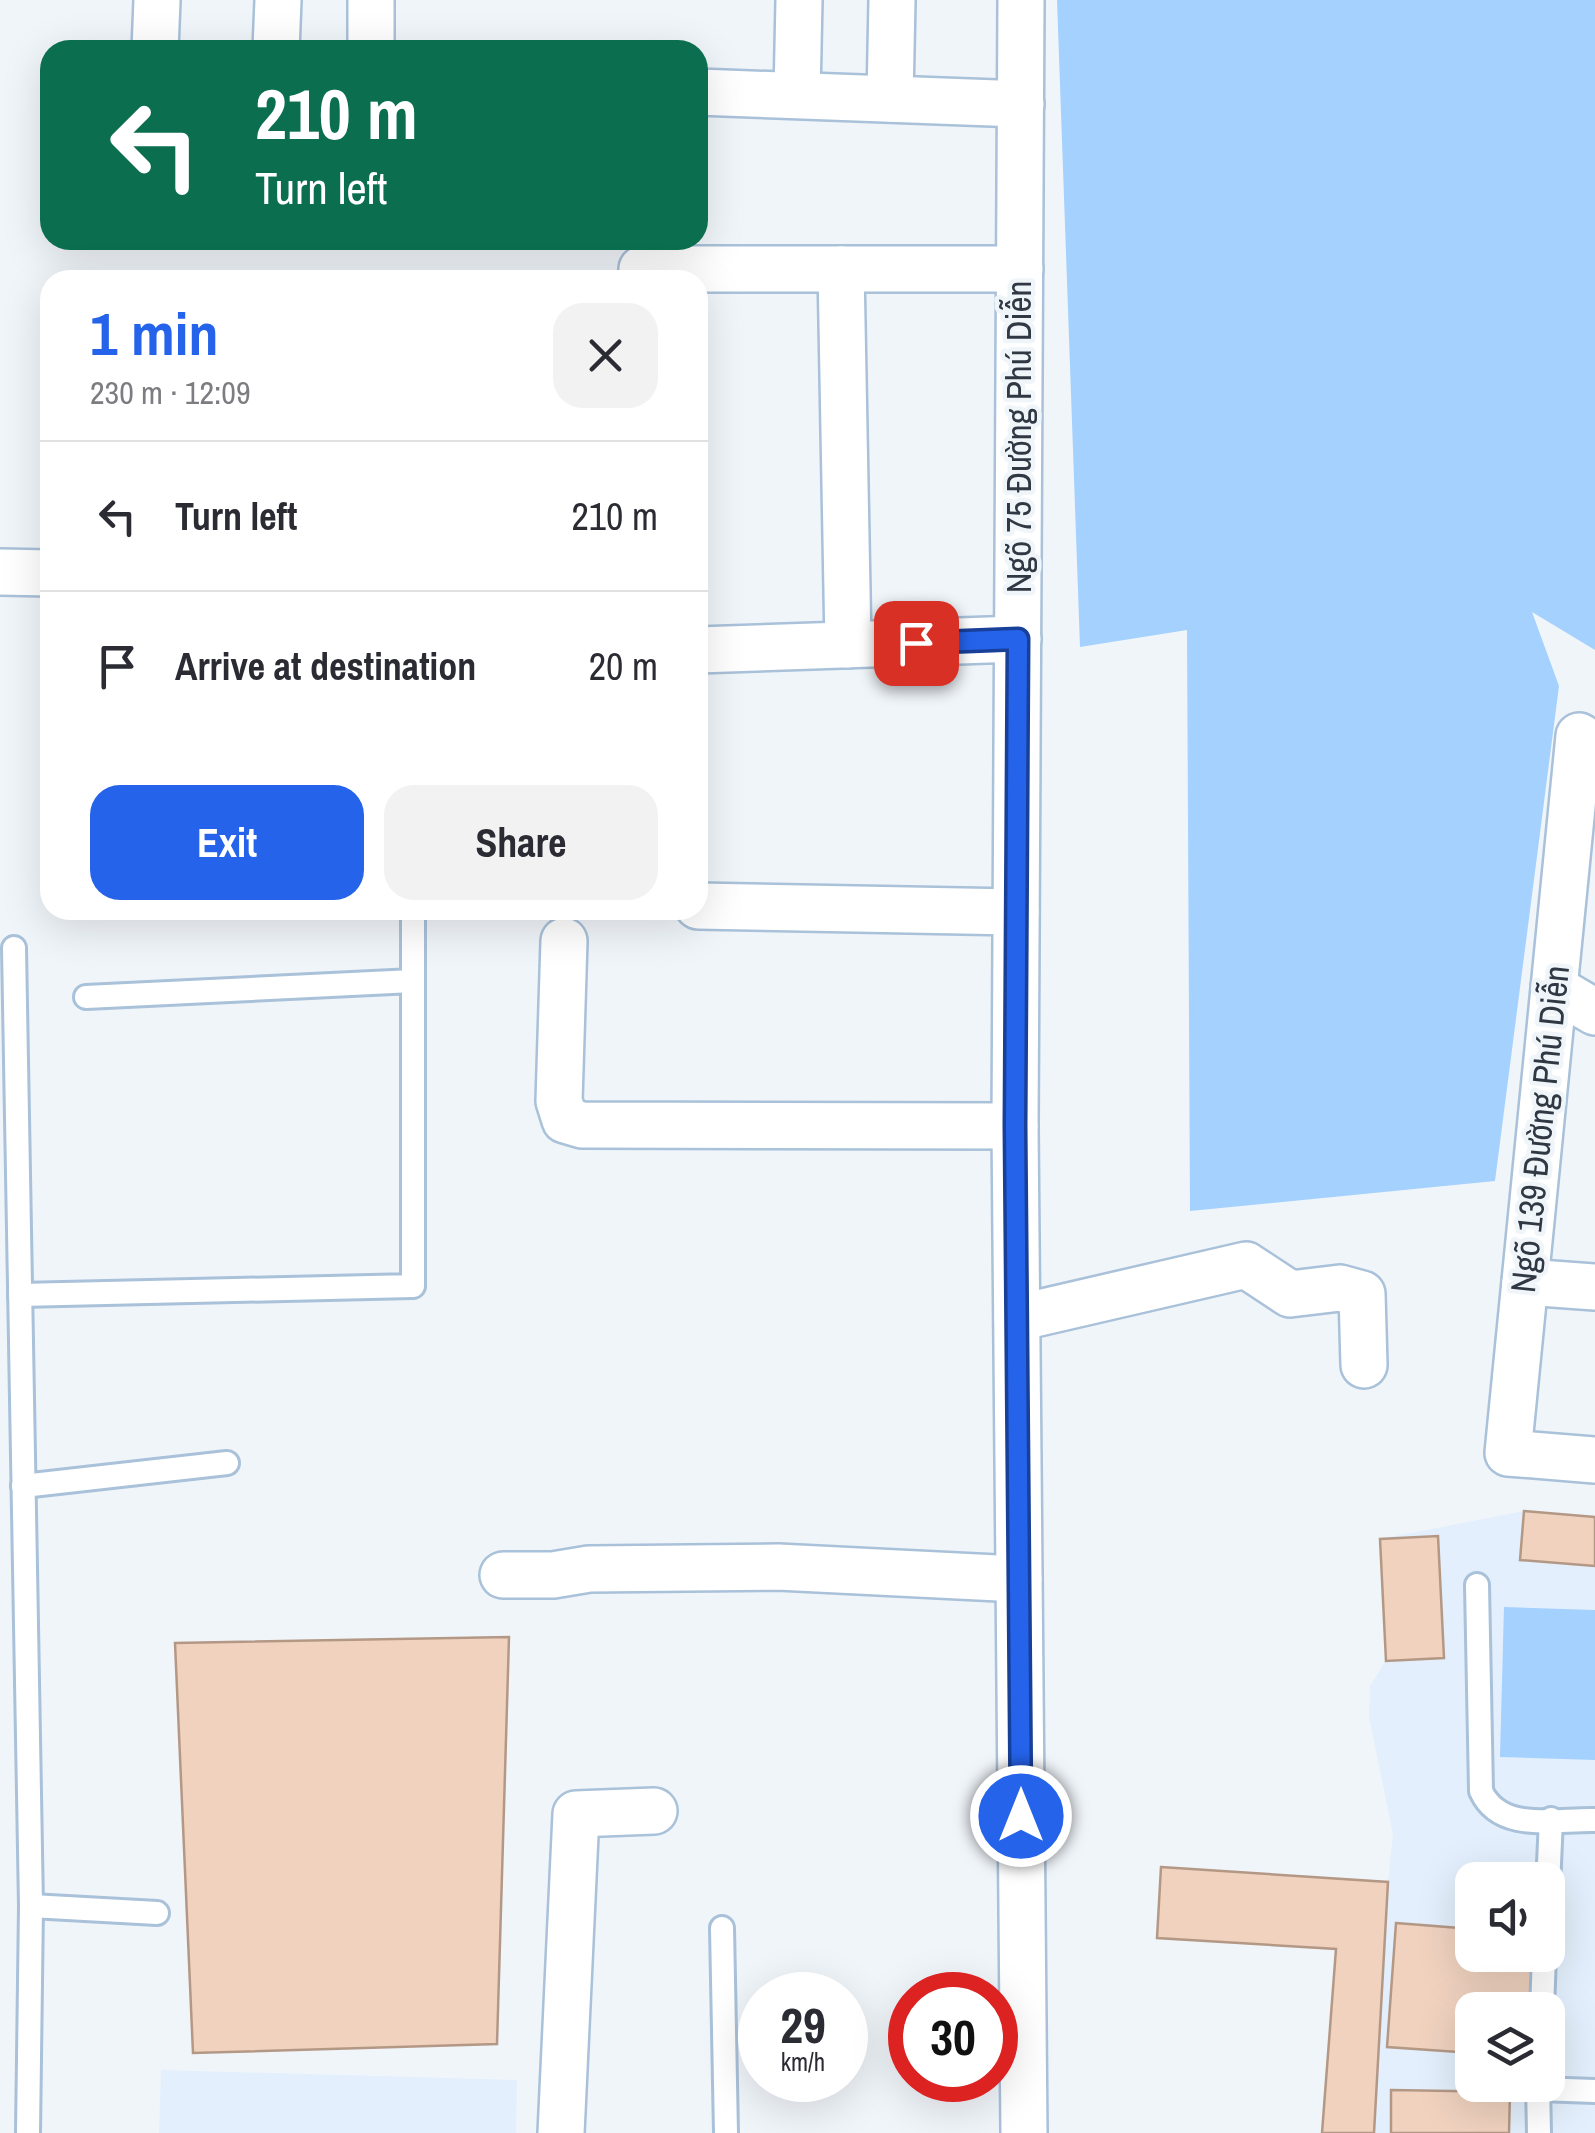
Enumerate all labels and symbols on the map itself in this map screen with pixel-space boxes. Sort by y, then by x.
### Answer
street label: Ngõ 75 Đường Phú Diễn [995,281,1042,593]
pin [874,601,959,686]
street label: Ngõ 139 Đường Phú Diễn [1499,963,1580,1295]
position arrow [969,1764,1073,1868]
speed limit sign: 30 [888,1972,1018,2102]

